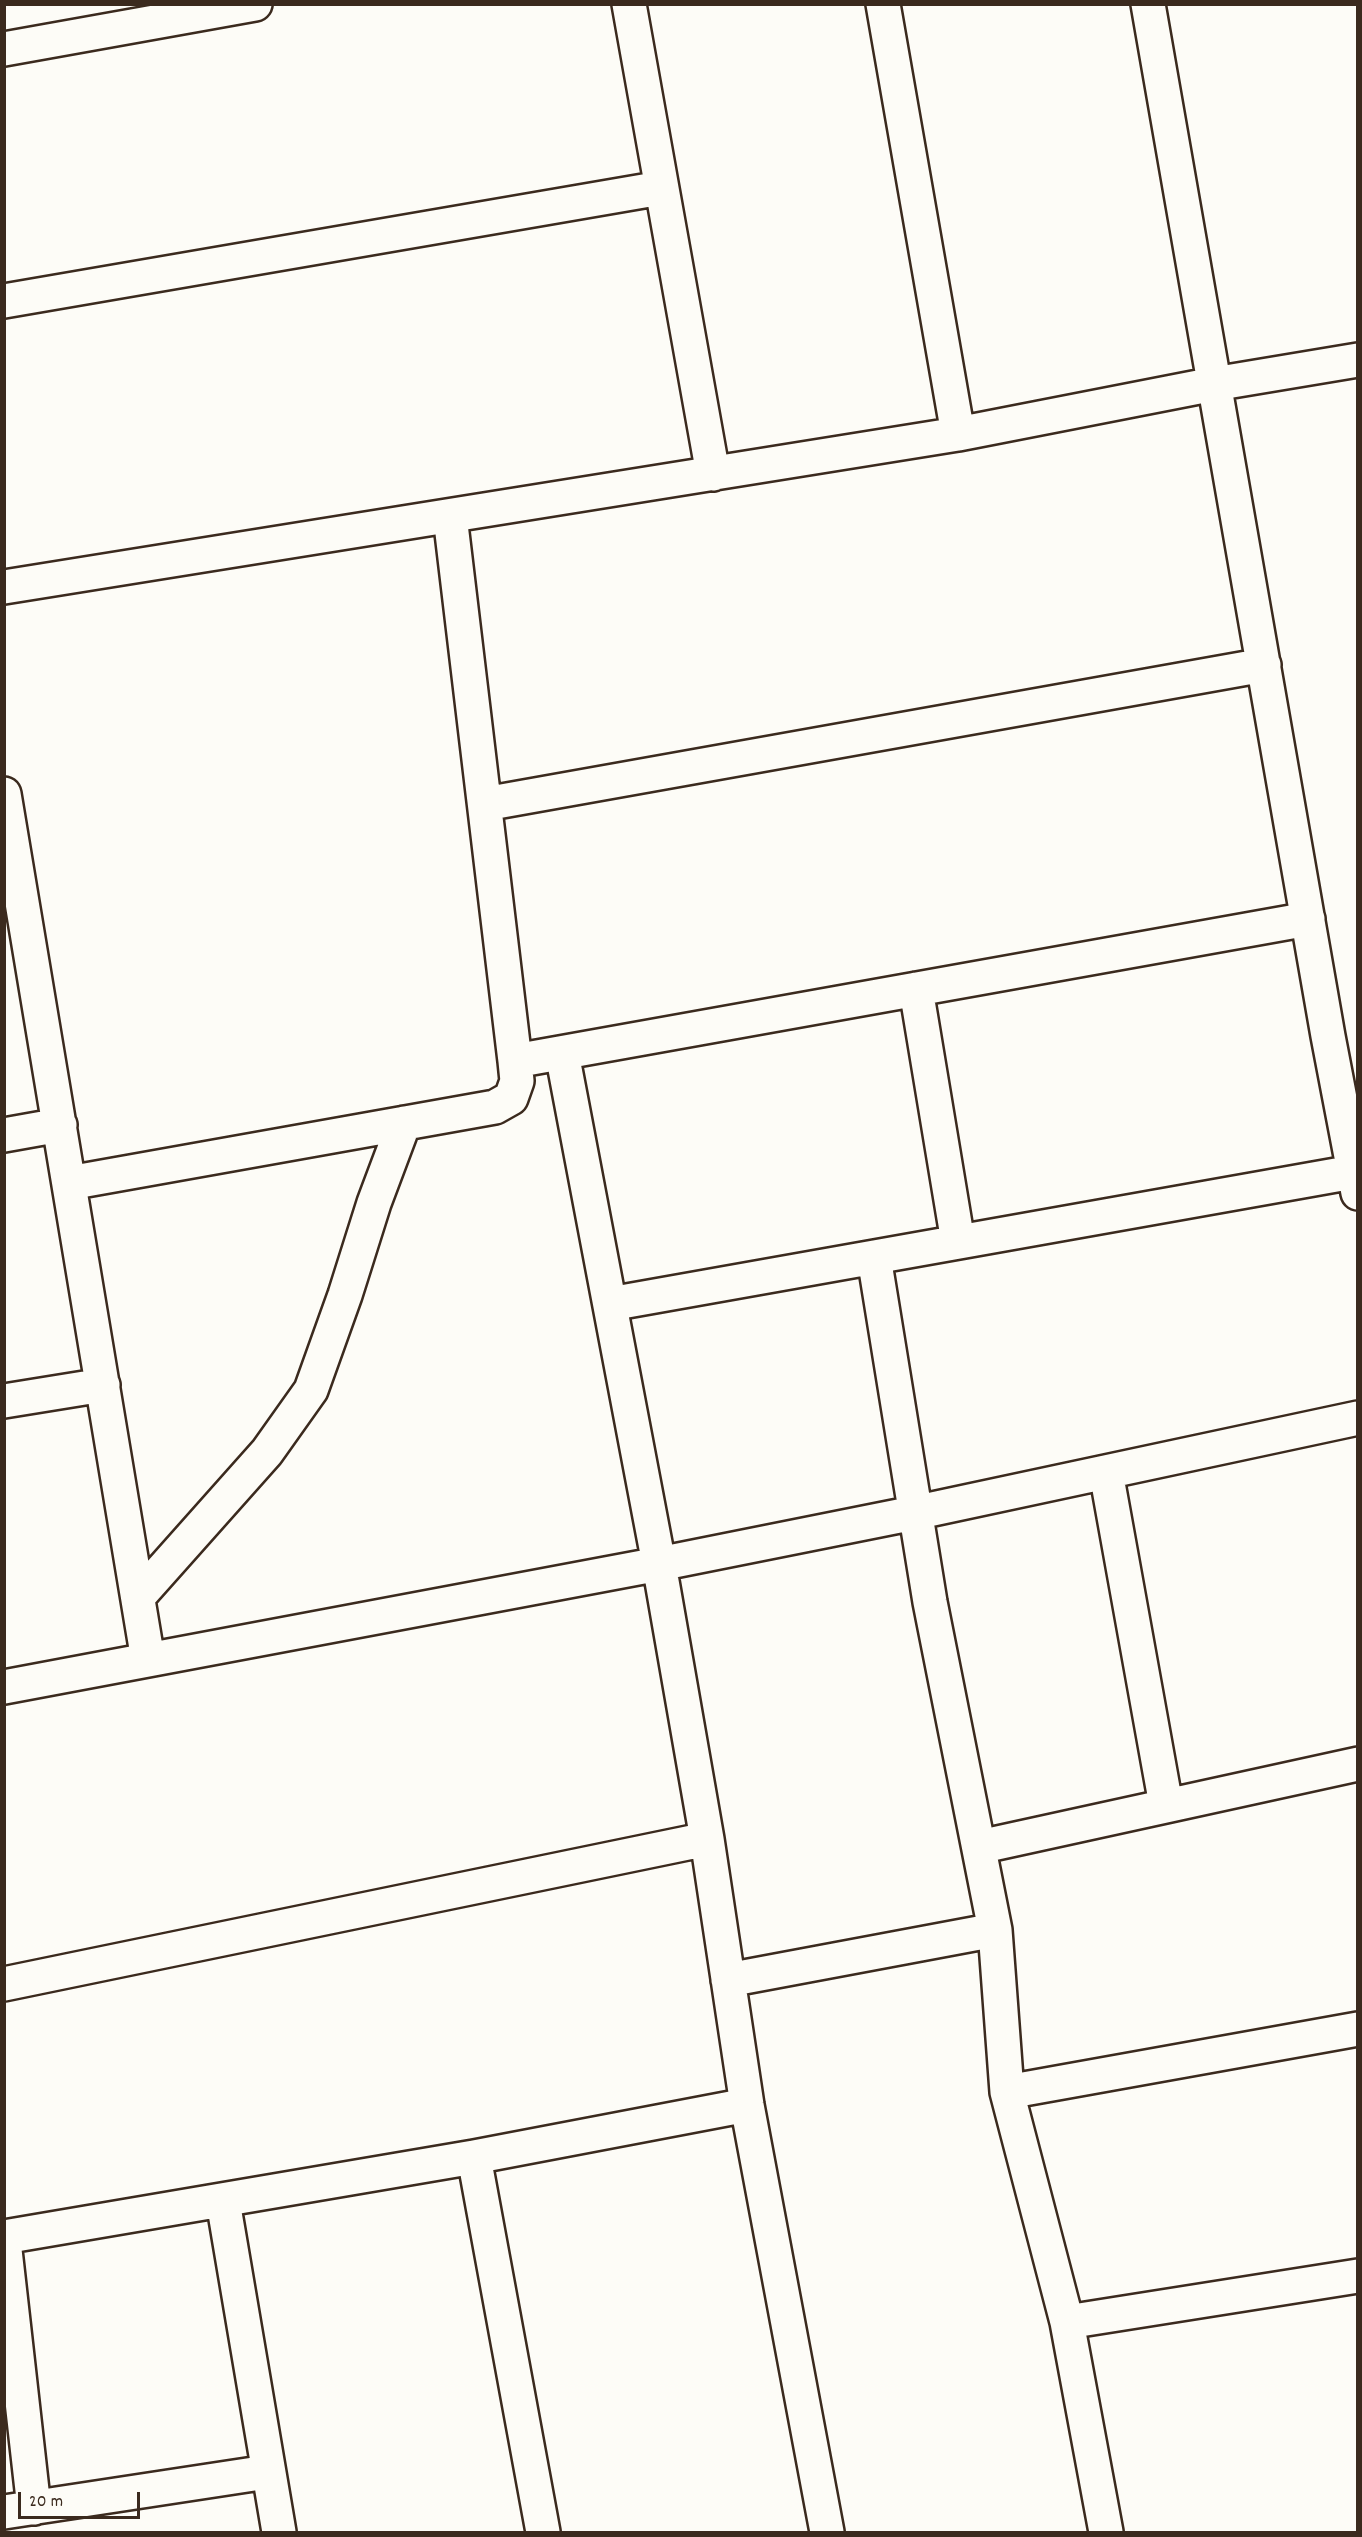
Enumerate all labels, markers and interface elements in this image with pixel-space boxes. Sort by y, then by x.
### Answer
scale bar [21,2480,142,2518]
text: 20 m [29,2490,63,2515]

